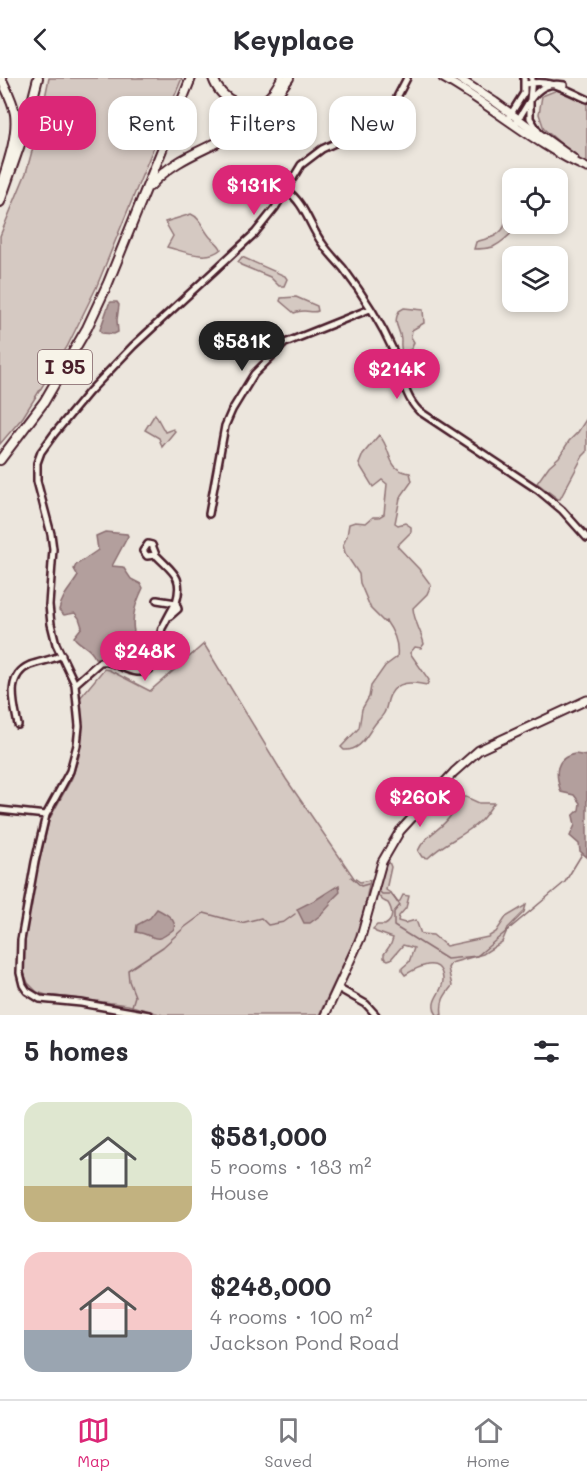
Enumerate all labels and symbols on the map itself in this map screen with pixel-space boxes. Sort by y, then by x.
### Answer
pin: $131K [212,165,296,216]
pin: $581K [200,321,284,372]
pin: $214K [355,349,439,400]
road number: I 95 [38,350,92,384]
pin: $248K [103,631,187,682]
pin: $260K [378,777,462,828]

